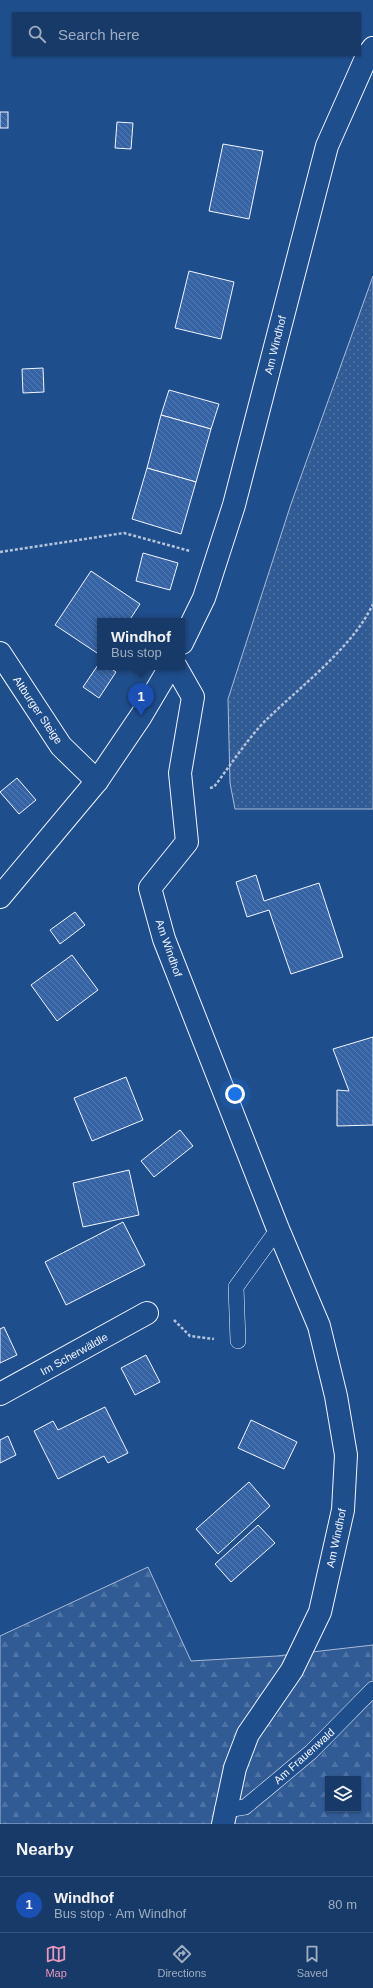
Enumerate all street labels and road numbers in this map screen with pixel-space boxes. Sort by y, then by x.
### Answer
street label: Am Windhof [262,314,288,376]
street label: Altburger Steige [11,674,65,746]
street label: Am Windhof [154,918,185,979]
street label: Im Scherwäldle [38,1331,110,1377]
street label: Am Windhof [324,1507,348,1569]
street label: Am Frauenwald [271,1726,337,1786]

